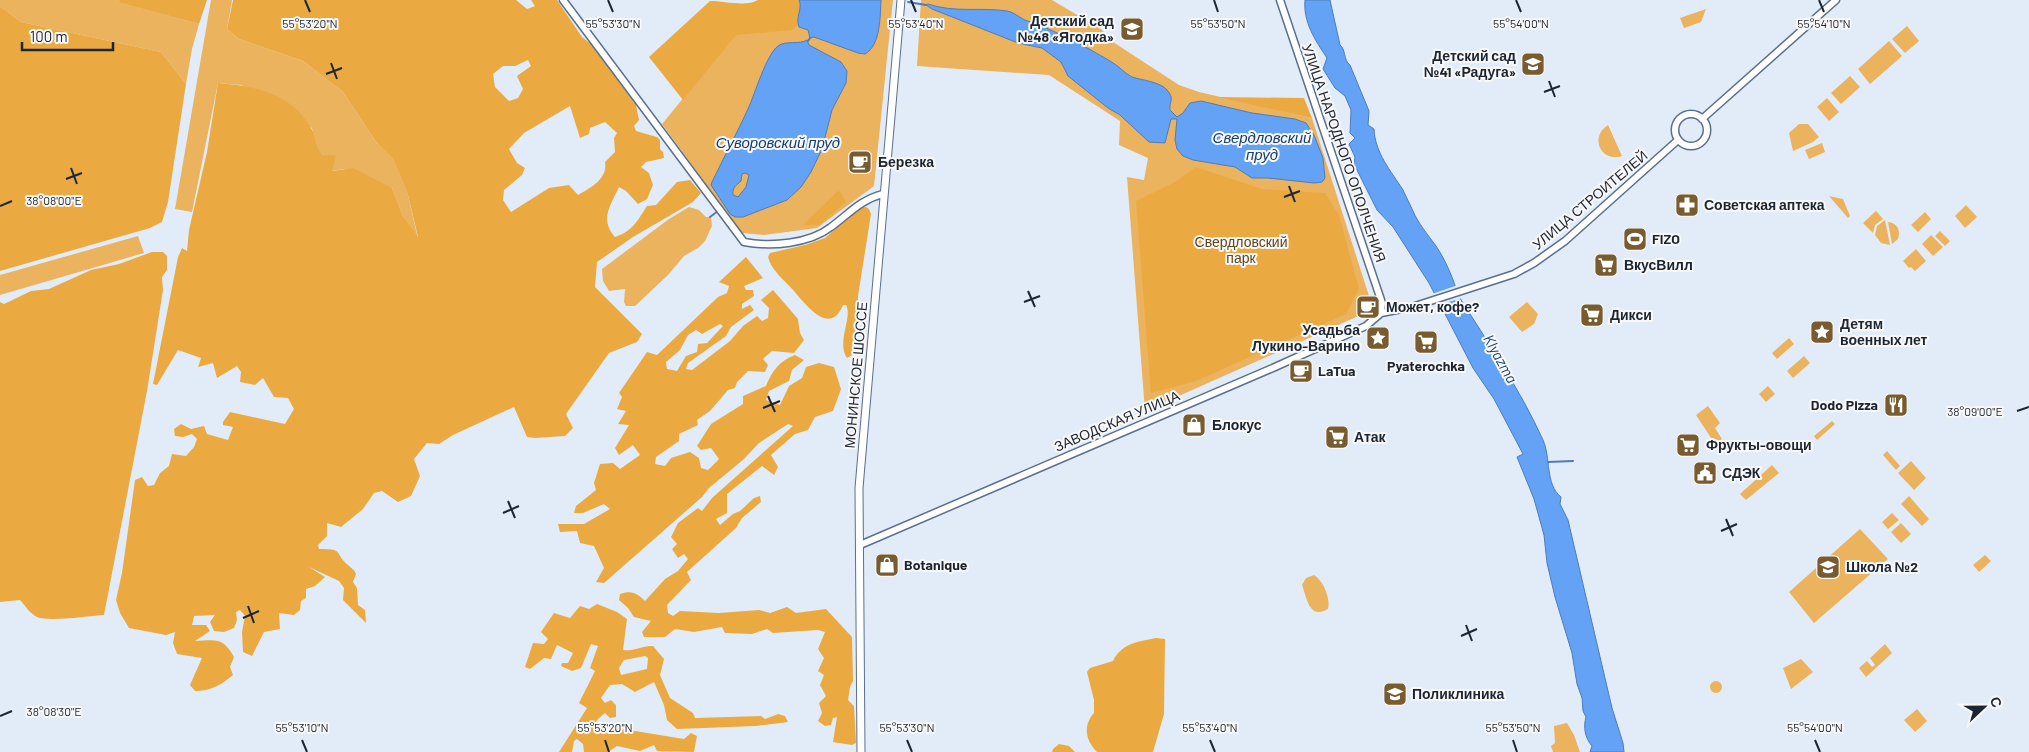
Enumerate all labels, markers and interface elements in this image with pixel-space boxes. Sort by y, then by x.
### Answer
place label: Детский сад №48 «Ягодка» [1018,12,1114,45]
text: 55°53'20"N [282,16,338,30]
text: 55°53'30"N [585,16,641,30]
text: 55°53'40"N [888,16,944,30]
school or university icon: Детский сад №48 «Ягодка» [1119,16,1145,42]
text: 55°53'50"N [1190,16,1246,30]
text: 55°54'00"N [1493,16,1549,30]
text: 55°54'10"N [1797,16,1851,30]
scale bar [22,20,114,52]
text: 100 m [30,27,68,45]
street label: УЛИЦА НАРОДНОГО ОПОЛЧЕНИЯ [1299,41,1390,264]
place label: Детский сад №41 «Радуга» [1424,47,1516,80]
school or university icon: Детский сад №41 «Радуга» [1520,51,1546,77]
water label: Свердловский пруд [1213,128,1312,163]
water label: Суворовский пруд [716,133,840,151]
street label: УЛИЦА СТРОИТЕЛЕЙ [1529,147,1651,253]
cafe icon: Березка [847,149,873,175]
place label: Березка [878,153,934,170]
pharmacy icon: Советская аптека [1674,192,1700,218]
text: 38°08'00"E [26,193,82,207]
place label: Советская аптека [1704,196,1825,213]
sports icon: FIZO [1622,226,1648,252]
place label: FIZO [1652,230,1680,247]
park label: Свердловский парк [1195,233,1287,266]
supermarket icon: ВкусВилл [1593,252,1619,278]
place label: ВкусВилл [1624,256,1693,273]
cafe icon: Может, кофе? [1355,294,1381,320]
place label: Может, кофе? [1386,298,1479,315]
street label: МОНИНСКОЕ ШОССЕ [841,301,870,449]
supermarket icon: Дикси [1579,302,1605,328]
place label: Дикси [1610,306,1652,323]
place label: Детям военных лет [1840,315,1928,348]
place icon: Детям военных лет [1809,319,1835,345]
place label: Усадьба Лукино-Варино [1252,321,1360,354]
place icon: Усадьба Лукино-Варино [1365,325,1391,351]
supermarket icon: Pyaterochka [1413,329,1439,355]
water label: Klyazma [1480,331,1522,386]
place label: Pyaterochka [1387,357,1465,374]
cafe icon: LaTua [1288,358,1314,384]
place label: LaTua [1318,362,1355,379]
street label: ЗАВОДСКАЯ УЛИЦА [1052,386,1183,455]
restaurant icon: Dodo Pizza [1883,392,1909,418]
place label: Dodo Pizza [1811,396,1878,413]
text: 38°09'00"E [1947,404,2003,418]
shop icon: Блокус [1181,412,1207,438]
place label: Блокус [1212,416,1262,433]
supermarket icon: Атак [1324,424,1350,450]
place label: Атак [1354,428,1387,445]
supermarket icon: Фрукты-овощи [1675,432,1701,458]
place label: Фрукты-овощи [1706,436,1812,453]
public building icon: СДЭК [1692,460,1718,486]
place label: СДЭК [1722,464,1761,481]
shop icon: Botanique [874,552,900,578]
school or university icon: Школа №2 [1815,554,1841,580]
place label: Botanique [904,556,968,573]
place label: Школа №2 [1846,558,1918,575]
school or university icon: Поликлиника [1382,681,1408,707]
north arrow [1959,682,2009,732]
place label: Поликлиника [1412,685,1505,702]
text: С [1987,694,2006,710]
text: 38°08'30"E [27,704,82,718]
text: 55°53'10"N [275,720,329,734]
text: 55°53'20"N [577,720,633,734]
text: 55°53'30"N [879,720,935,734]
text: 55°53'40"N [1182,720,1238,734]
text: 55°53'50"N [1485,720,1541,734]
text: 55°54'00"N [1787,720,1843,734]

